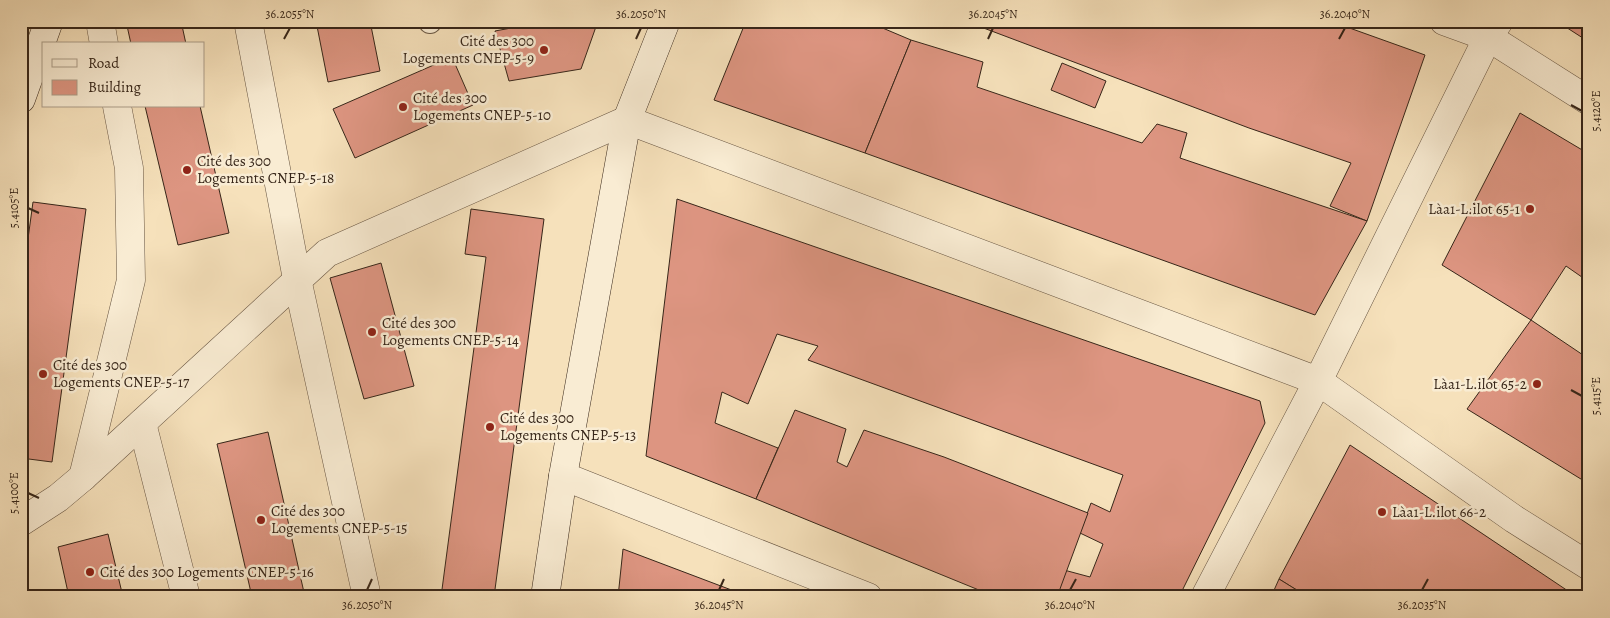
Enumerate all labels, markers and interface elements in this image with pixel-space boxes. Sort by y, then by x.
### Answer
text: 36.2055°N [266,6,315,22]
text: 36.2050°N [616,6,666,22]
text: 36.2045°N [968,6,1018,22]
text: 36.2040°N [1320,6,1371,22]
place label: Cité des 300 Logements CNEP-5-9 [402,31,534,68]
legend [42,42,205,108]
marker: Cité des 300 Logements CNEP-5-9 [538,44,550,56]
text: Road [88,53,120,73]
text: Building [88,77,141,97]
place label: Cité des 300 Logements CNEP-5-10 [413,88,551,125]
text: 5.4120°E [1588,90,1604,132]
marker: Cité des 300 Logements CNEP-5-10 [397,101,409,113]
place label: Cité des 300 Logements CNEP-5-18 [197,151,334,188]
marker: Cité des 300 Logements CNEP-5-18 [181,164,193,176]
text: 5.4105°E [6,188,22,228]
place label: Làa1-L.ilot 65-1 [1428,199,1520,219]
marker: Làa1-L.ilot 65-1 [1524,203,1536,215]
place label: Cité des 300 Logements CNEP-5-14 [382,313,519,350]
marker: Cité des 300 Logements CNEP-5-14 [366,326,378,338]
place label: Cité des 300 Logements CNEP-5-17 [53,355,190,392]
marker: Cité des 300 Logements CNEP-5-17 [37,368,49,380]
place label: Làa1-L.ilot 65-2 [1433,374,1527,394]
text: 5.4115°E [1588,377,1604,415]
marker: Làa1-L.ilot 65-2 [1531,378,1543,390]
place label: Cité des 300 Logements CNEP-5-13 [500,408,636,445]
marker: Cité des 300 Logements CNEP-5-13 [484,421,496,433]
text: 5.4100°E [6,472,22,514]
place label: Cité des 300 Logements CNEP-5-15 [271,501,407,538]
place label: Làa1-L.ilot 66-2 [1392,502,1486,522]
marker: Làa1-L.ilot 66-2 [1376,506,1388,518]
marker: Cité des 300 Logements CNEP-5-15 [255,514,267,526]
place label: Cité des 300 Logements CNEP-5-16 [100,562,314,582]
marker: Cité des 300 Logements CNEP-5-16 [84,566,96,578]
text: 36.2050°N [342,597,392,613]
text: 36.2045°N [694,597,744,613]
text: 36.2040°N [1045,597,1096,613]
text: 36.2035°N [1398,597,1447,613]

